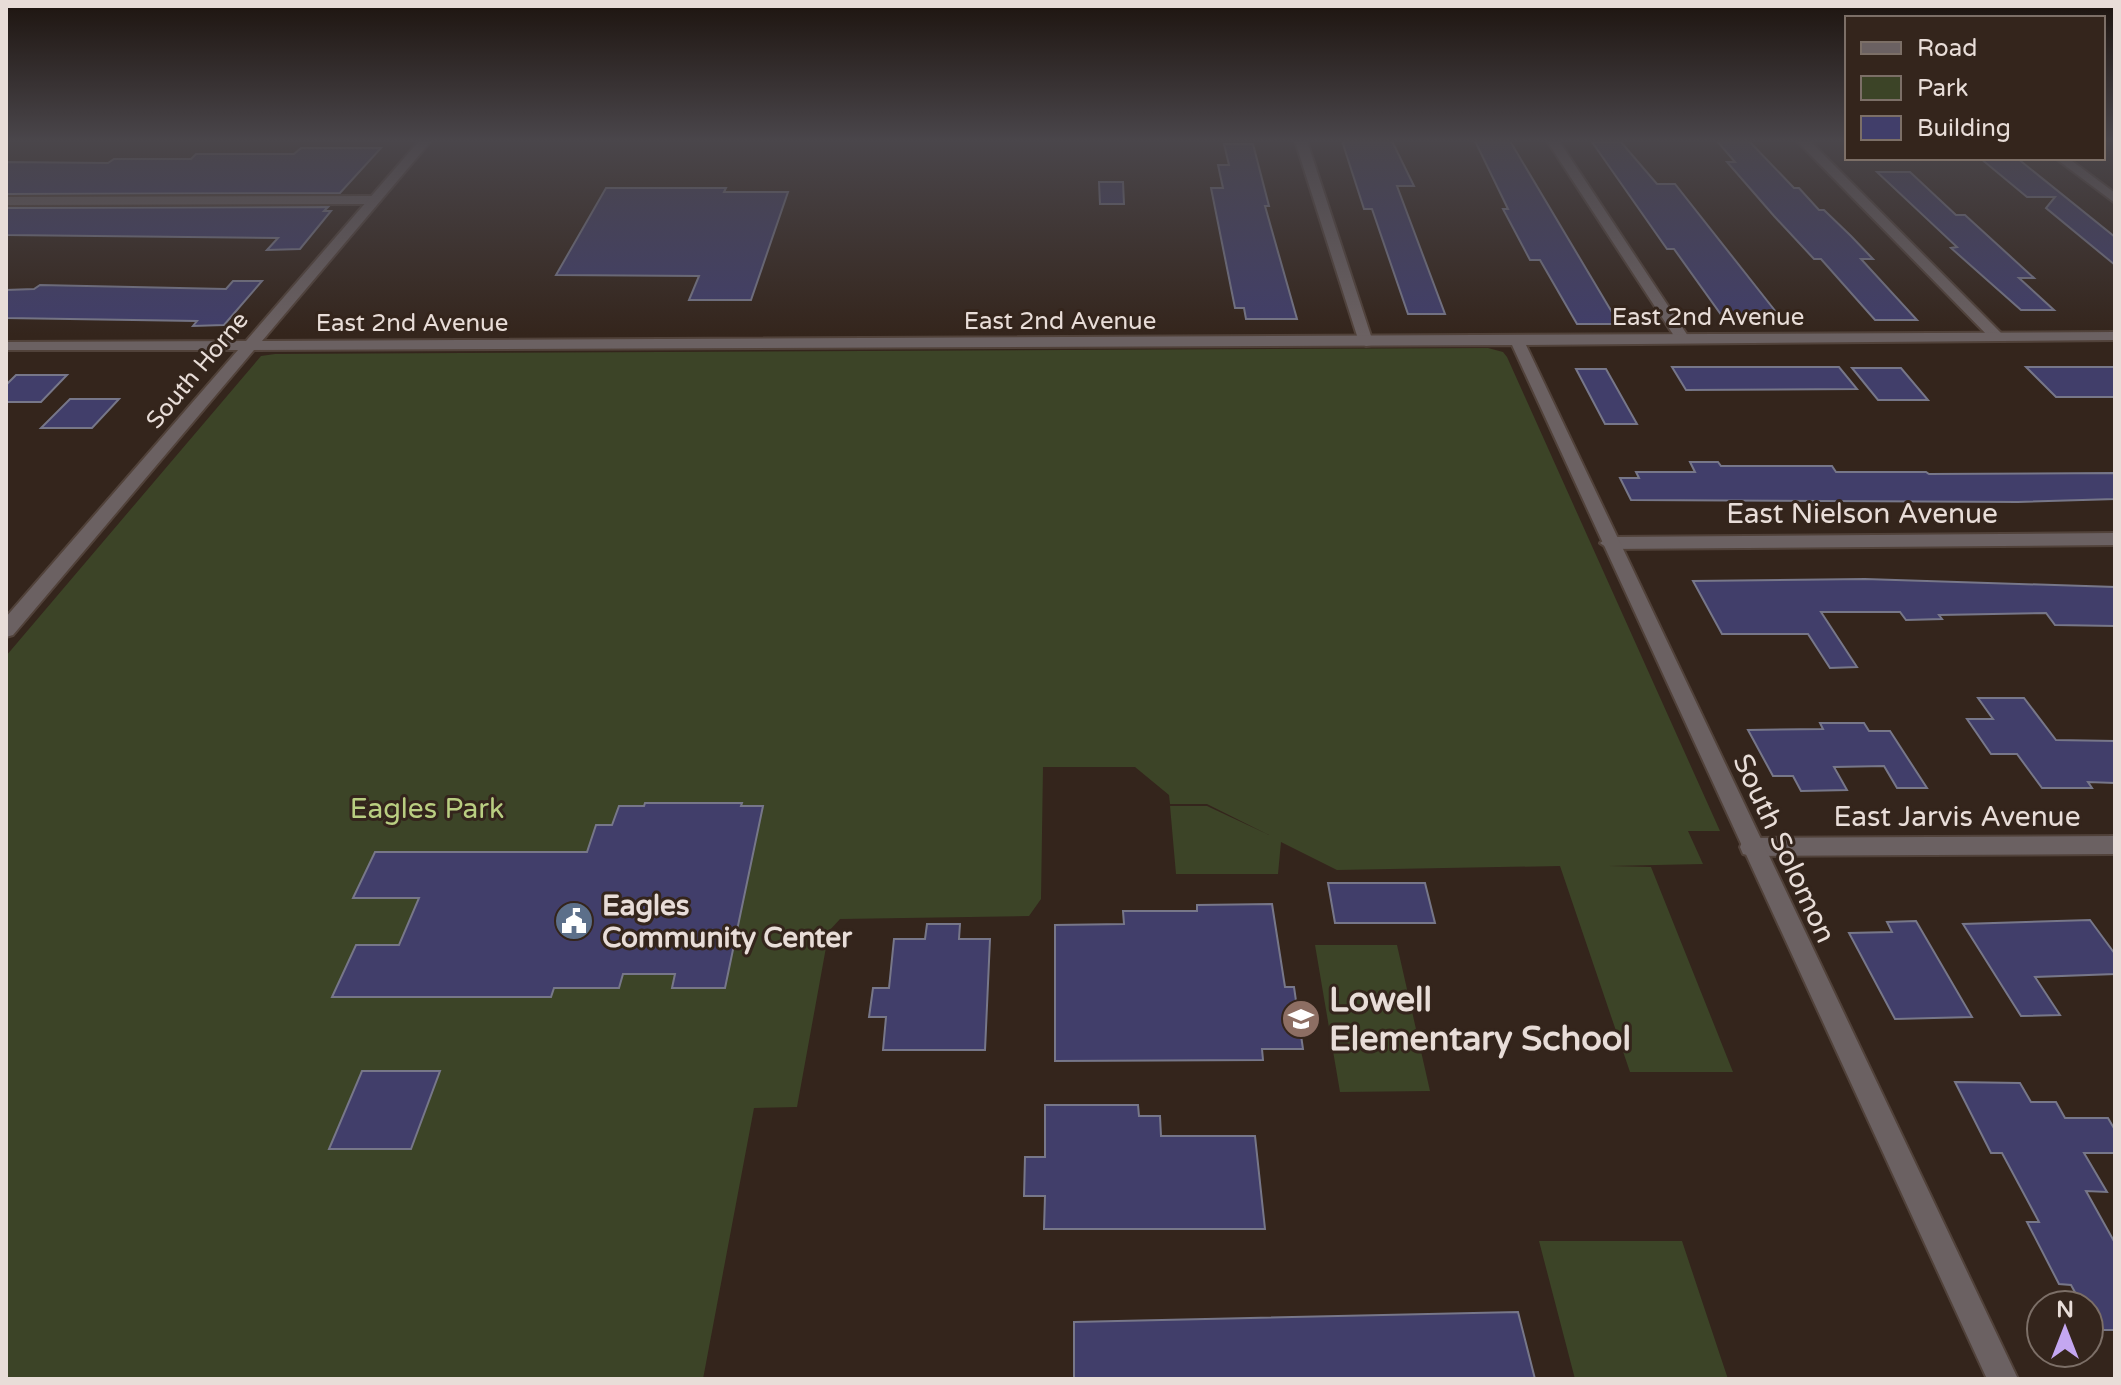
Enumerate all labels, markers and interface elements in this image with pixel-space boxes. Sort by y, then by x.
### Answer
legend [1845,16,2105,160]
text: Road [1917,34,1977,63]
text: Park [1917,74,1968,103]
text: Building [1917,114,2011,143]
street label: East 2nd Avenue [1612,303,1804,332]
street label: South Horne [140,306,255,435]
street label: East 2nd Avenue [964,307,1156,336]
street label: East 2nd Avenue [316,309,508,338]
street label: East Nielson Avenue [1726,497,1998,531]
street label: South Solomon [1725,749,1843,948]
park label: Eagles Park [350,792,504,826]
street label: East Jarvis Avenue [1834,800,2080,834]
place label: Eagles Community Center [602,889,853,955]
public building icon: Eagles Community Center [553,900,595,942]
place label: Lowell Elementary School [1329,980,1631,1060]
school or university icon: Lowell Elementary School [1280,998,1322,1040]
north arrow [2025,1289,2105,1369]
text: N [2056,1297,2074,1323]

